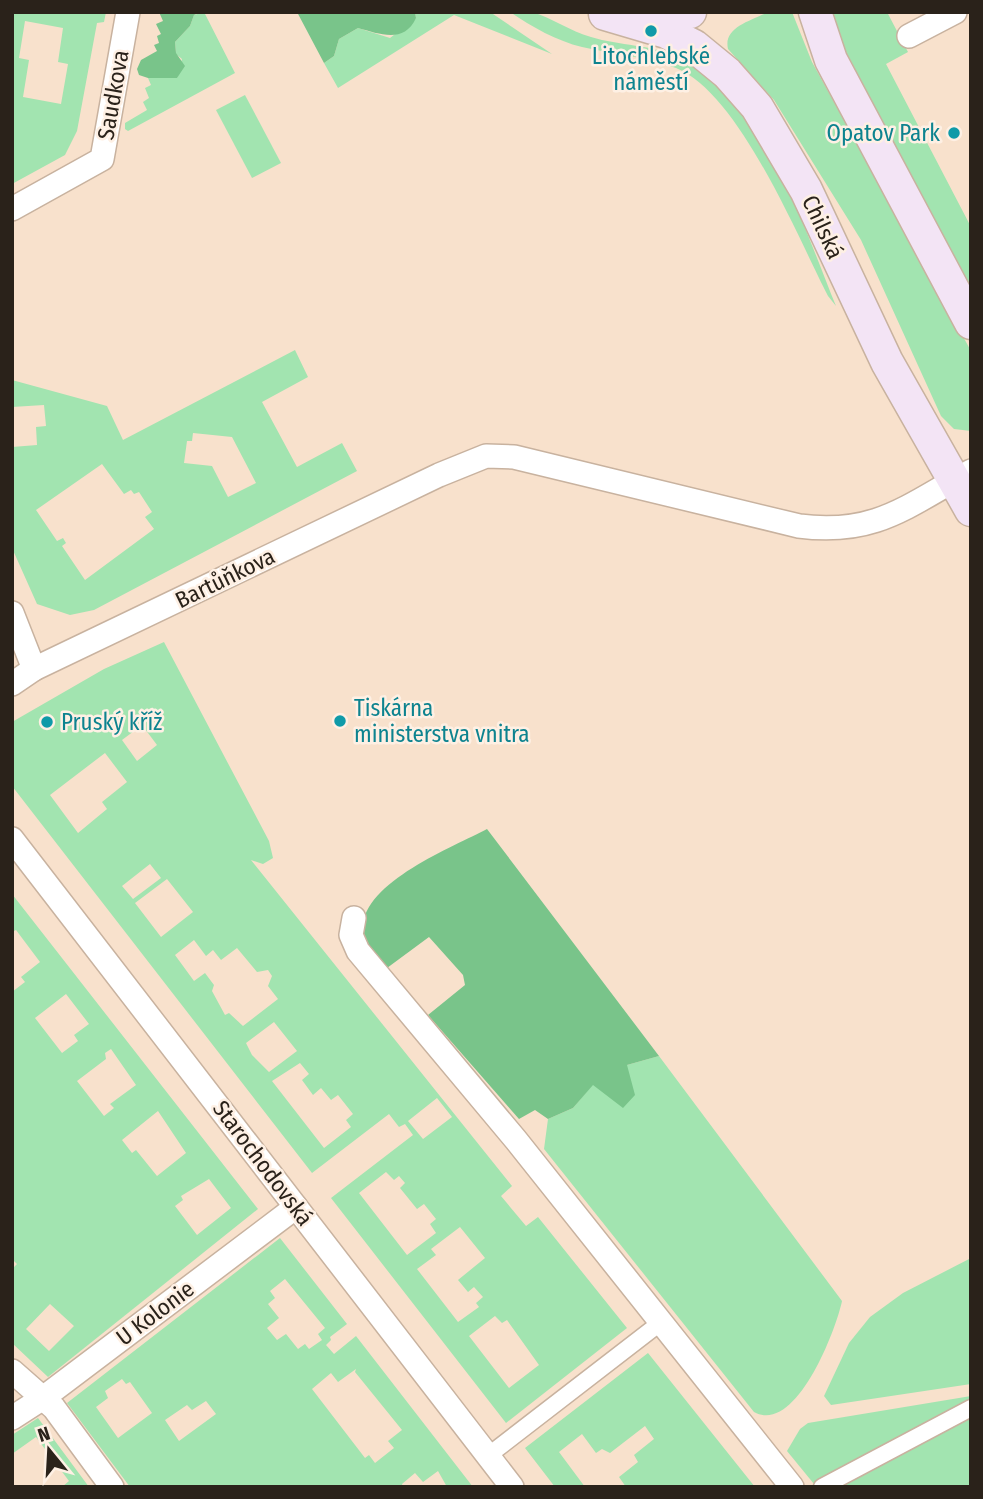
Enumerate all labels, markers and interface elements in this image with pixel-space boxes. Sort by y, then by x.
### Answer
marker: Litochlebské náměstí [643,23,659,39]
place label: Litochlebské náměstí [592,42,710,96]
street label: Saudkova [91,48,135,142]
place label: Opatov Park [827,119,940,147]
marker: Opatov Park [946,125,962,141]
street label: Chilská [796,191,850,263]
street label: Bartůňkova [171,542,279,614]
place label: Tiskárna ministerstva vnitra [354,694,530,748]
place label: Pruský kříž [61,708,162,736]
marker: Tiskárna ministerstva vnitra [332,713,348,729]
marker: Pruský kříž [39,714,55,730]
street label: Starochodovská [207,1095,319,1231]
street label: U Kolonie [111,1275,199,1351]
north arrow [14,1415,84,1485]
text: N [35,1422,53,1447]

